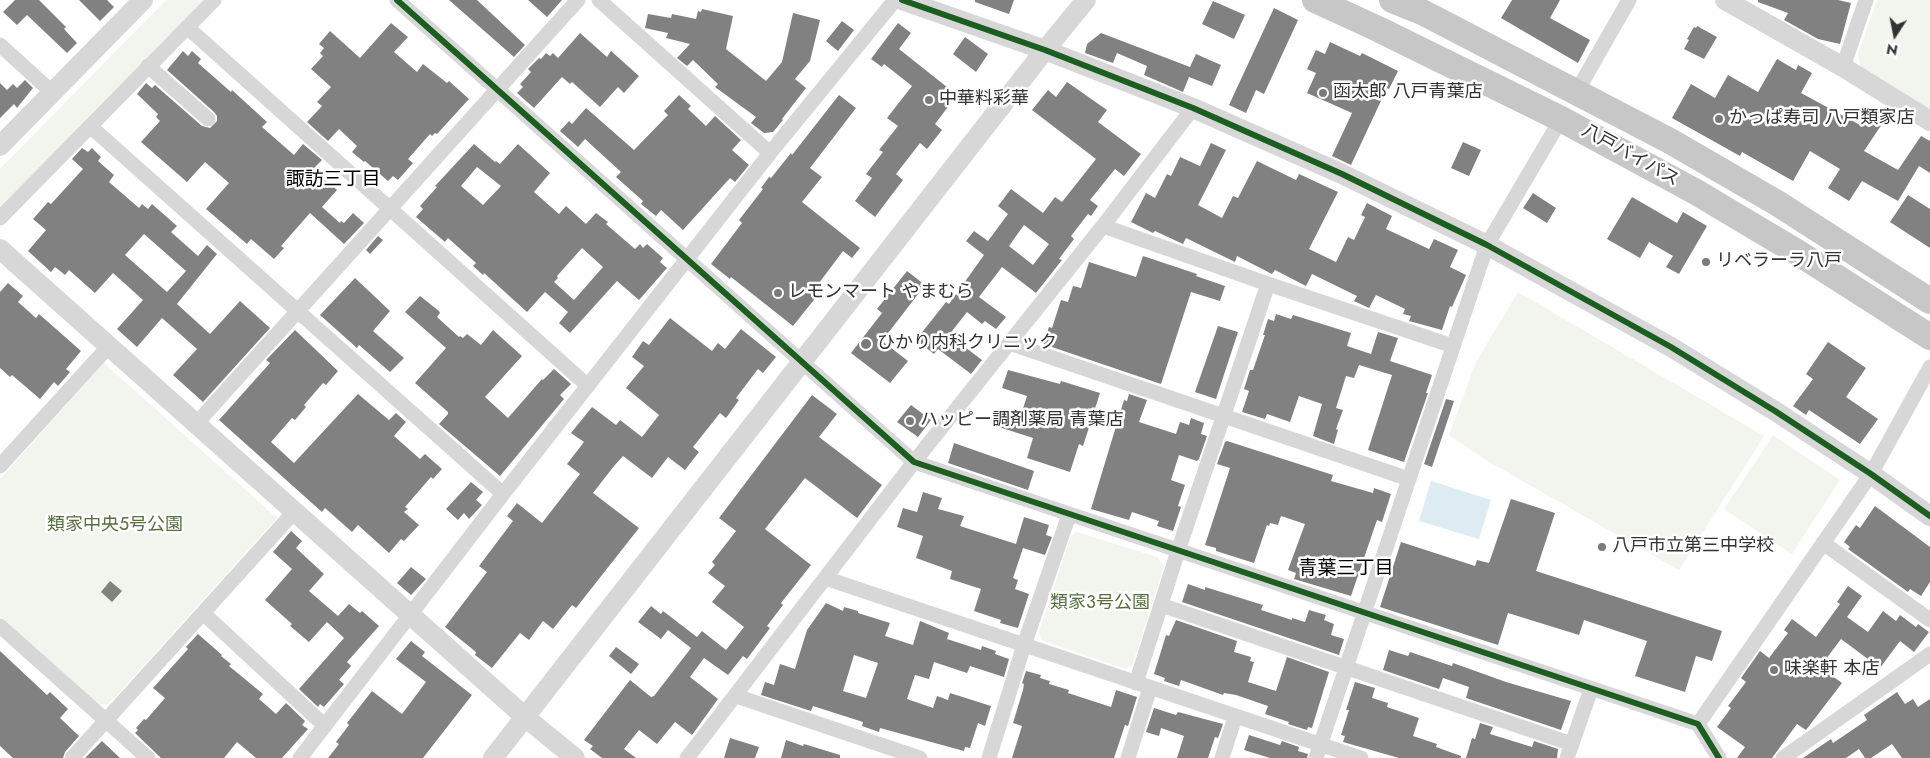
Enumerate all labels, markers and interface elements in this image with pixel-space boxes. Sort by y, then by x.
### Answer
north arrow [1870,10,1920,60]
text: N [1885,39,1900,61]
place label: 函太郎 八戸青葉店 [1333,82,1482,104]
marker: 函太郎 八戸青葉店 [1317,87,1329,99]
place label: 中華料彩華 [939,89,1029,111]
marker: 中華料彩華 [923,94,935,106]
place label: かっぱ寿司 八戸類家店 [1729,108,1914,130]
marker: かっぱ寿司 八戸類家店 [1713,113,1725,125]
street label: 八戸バイパス [1578,120,1682,192]
district label: 諏訪三丁目 [286,169,380,191]
place label: リベラーラ八戸 [1716,251,1842,273]
marker: リベラーラ八戸 [1700,256,1712,268]
place label: レモンマート やまむら [788,282,973,304]
marker: レモンマート やまむら [772,287,784,299]
place label: ひかり内科クリニック [877,333,1057,355]
marker: ひかり内科クリニック [859,337,873,351]
place label: ハッピー調剤薬局 青葉店 [920,410,1123,432]
marker: ハッピー調剤薬局 青葉店 [904,415,916,427]
park label: 類家中央5号公園 [47,515,183,537]
place label: 八戸市立第三中学校 [1612,536,1774,558]
marker: 八戸市立第三中学校 [1596,541,1608,553]
district label: 青葉三丁目 [1299,558,1393,580]
park label: 類家3号公園 [1050,593,1150,615]
place label: 味楽軒 本店 [1784,659,1879,681]
marker: 味楽軒 本店 [1768,664,1780,676]

